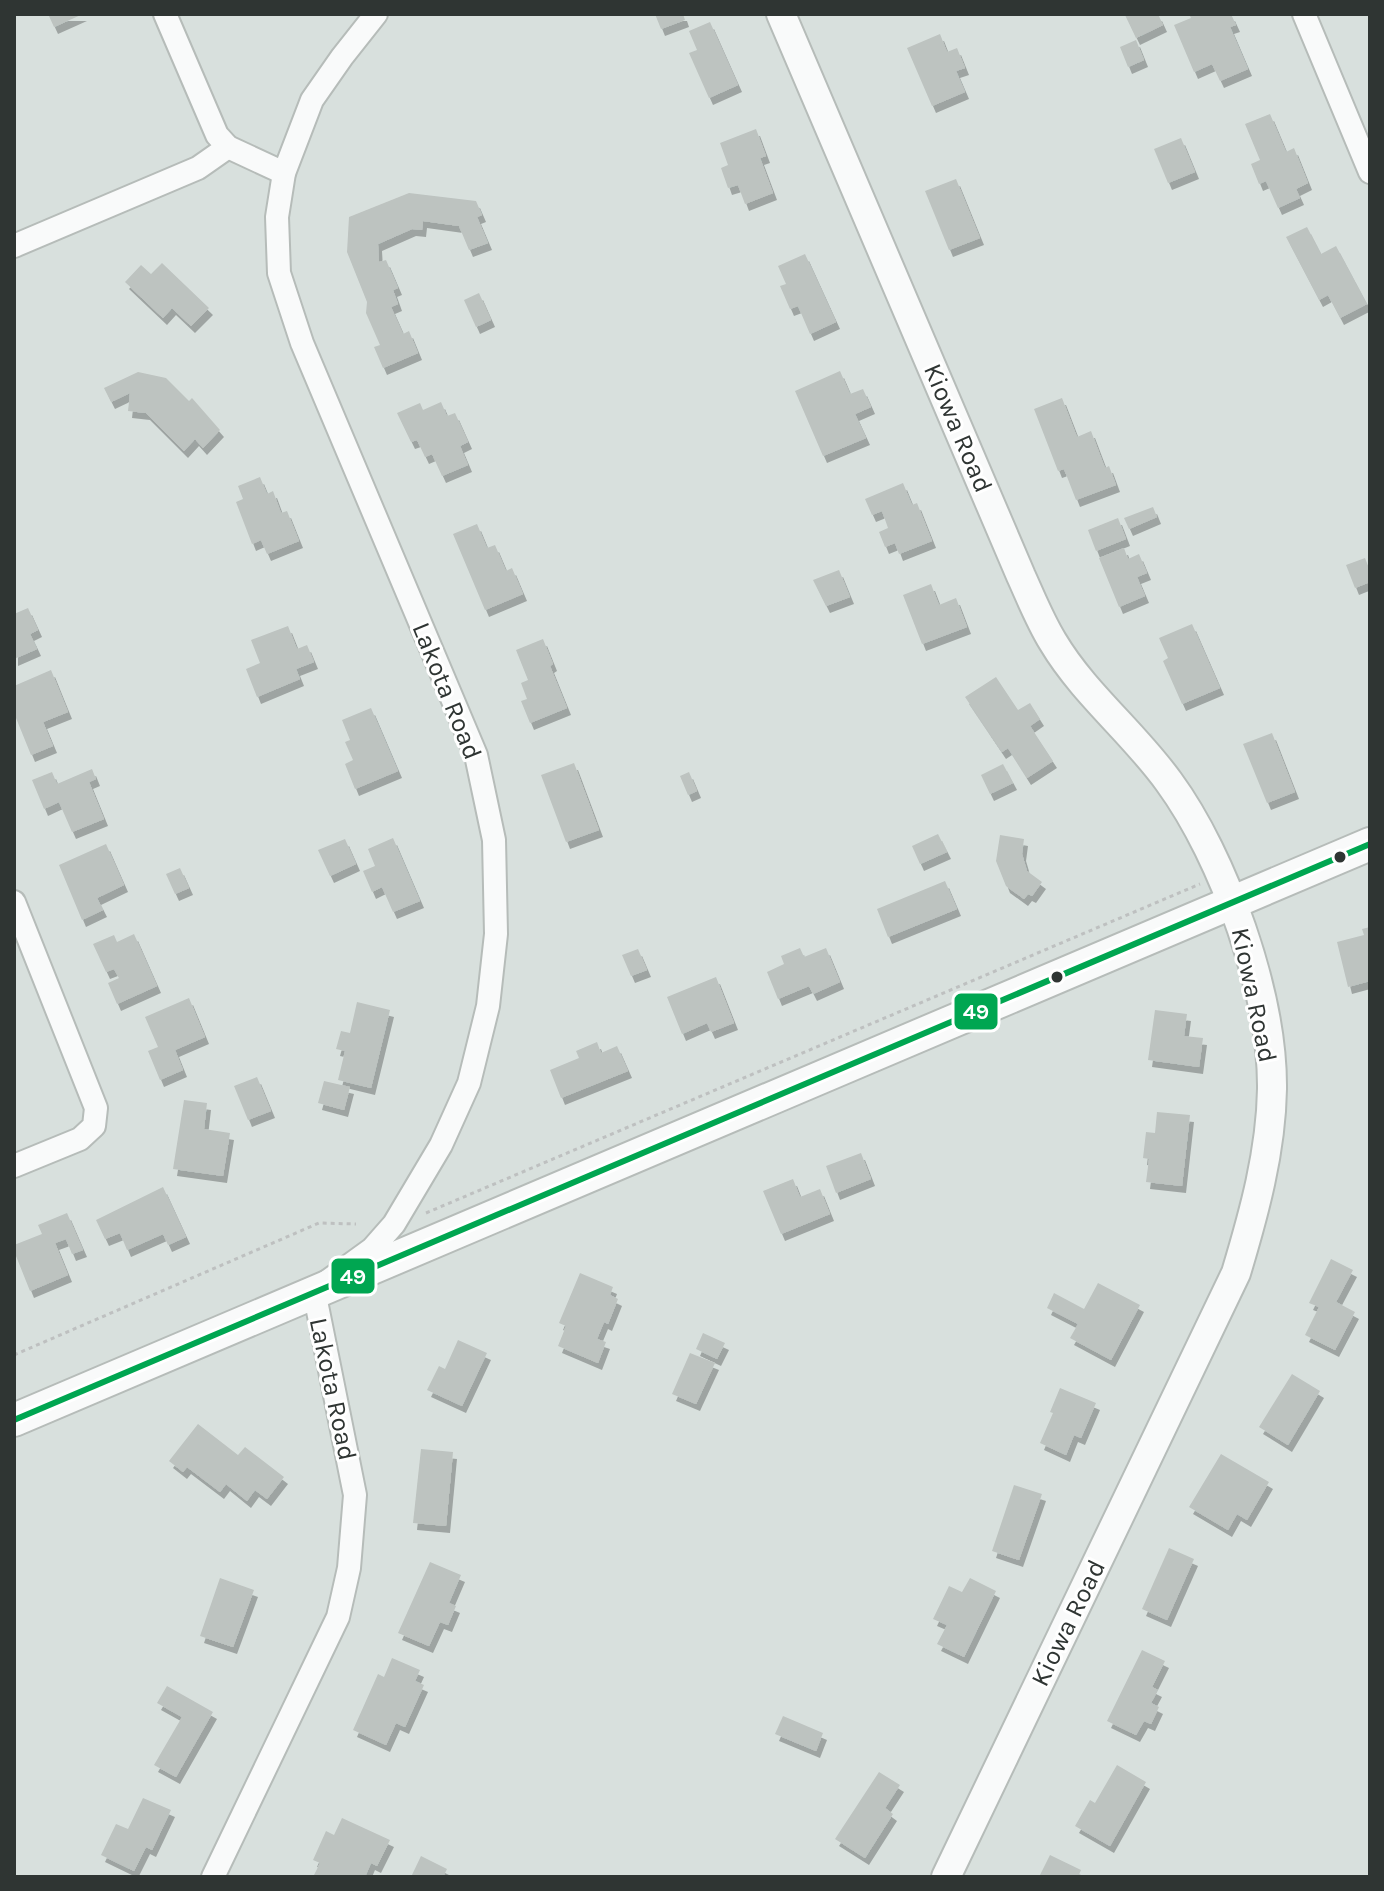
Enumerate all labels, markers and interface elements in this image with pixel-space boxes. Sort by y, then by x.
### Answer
street label: Kiowa Road [917,359,999,497]
street label: Lakota Road [405,618,489,764]
unlabelled marker [1332,849,1348,865]
street label: Kiowa Road [1225,925,1283,1065]
unlabelled marker [1049,969,1065,985]
line badge: 49 [953,992,999,1031]
text: 49 [963,999,989,1025]
line badge: 49 [330,1257,376,1295]
text: 49 [340,1264,366,1290]
street label: Lakota Road [303,1315,363,1463]
street label: Kiowa Road [1024,1555,1112,1691]

